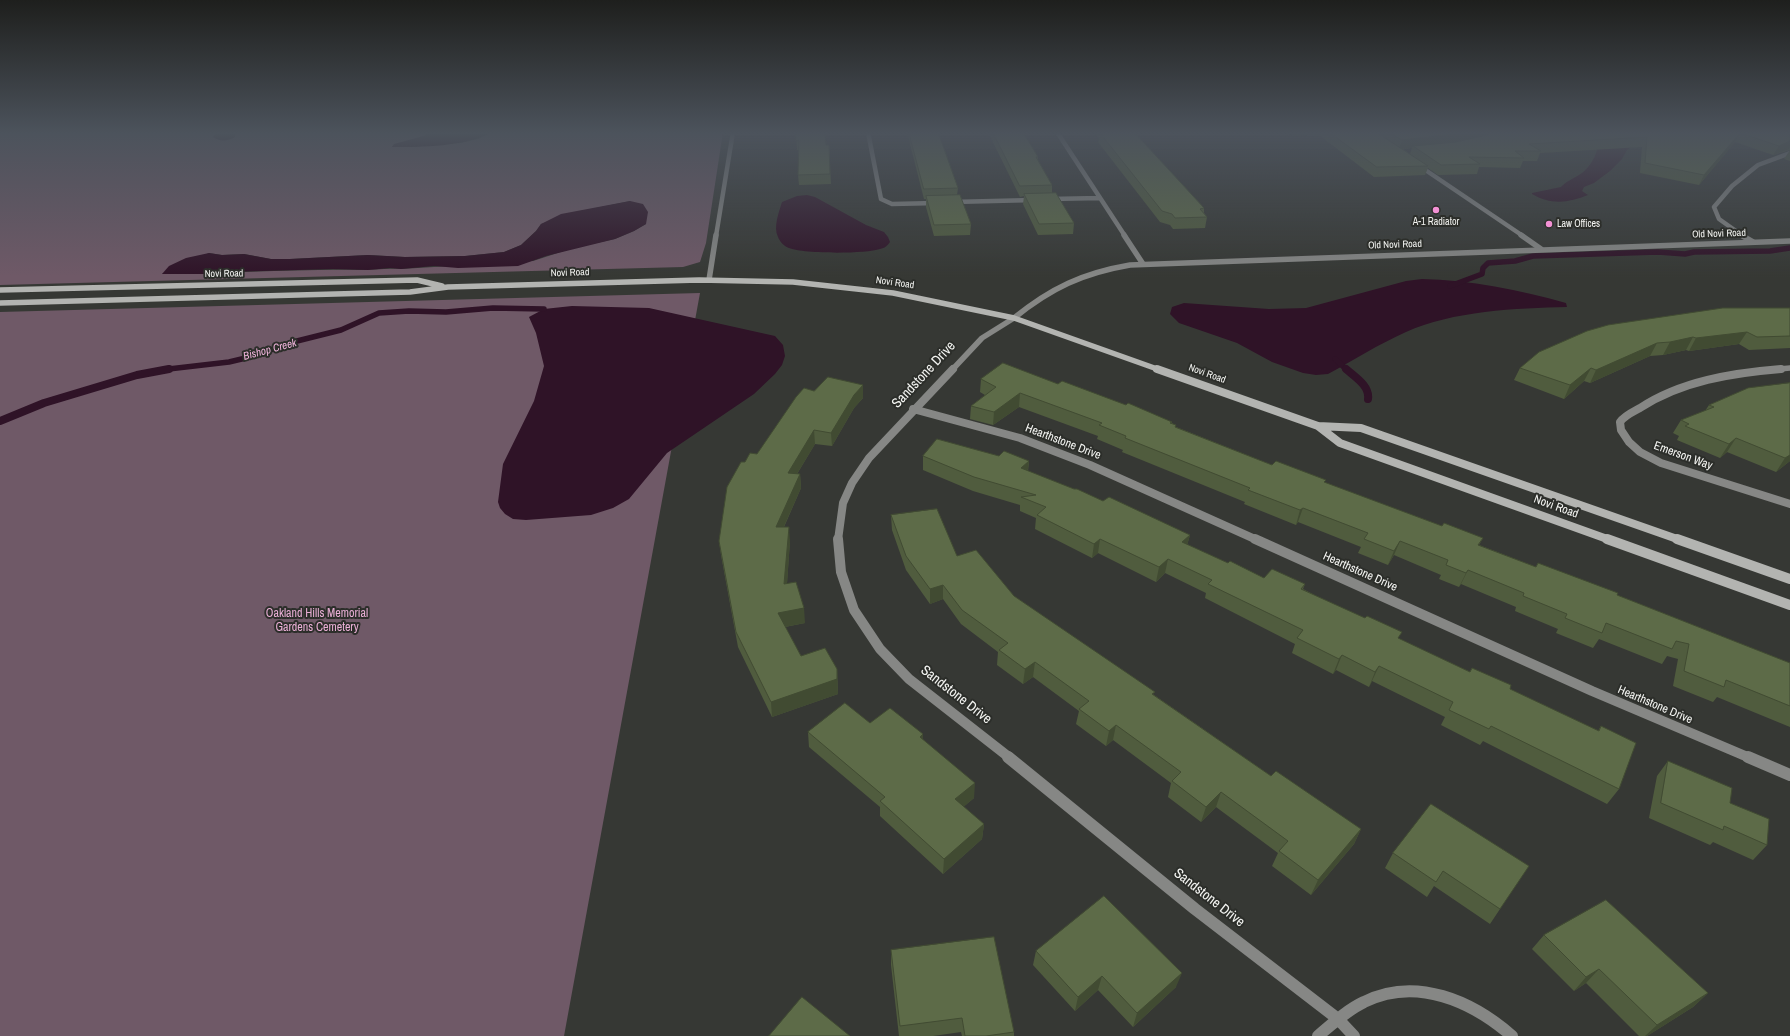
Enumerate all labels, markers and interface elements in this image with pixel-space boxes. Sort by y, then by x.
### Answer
marker: A-1 Radiator [1431,205,1441,215]
place label: A-1 Radiator [1413,216,1459,228]
place label: Law Offices [1557,218,1600,230]
marker: Law Offices [1544,219,1554,229]
street label: Old Novi Road [1692,227,1746,241]
street label: Old Novi Road [1368,238,1422,252]
street label: Novi Road [550,266,590,280]
street label: Novi Road [205,268,243,280]
street label: Novi Road [875,274,915,292]
water label: Bishop Creek [242,337,298,363]
street label: Sandstone Drive [889,338,959,412]
street label: Novi Road [1187,362,1227,386]
street label: Hearthstone Drive [1023,421,1103,463]
street label: Emerson Way [1652,439,1714,473]
street label: Novi Road [1532,492,1580,522]
street label: Hearthstone Drive [1321,549,1399,595]
park label: Oakland Hills Memorial Gardens Cemetery [266,607,368,635]
street label: Sandstone Drive [917,662,995,728]
street label: Hearthstone Drive [1615,683,1695,727]
street label: Sandstone Drive [1170,865,1248,931]

